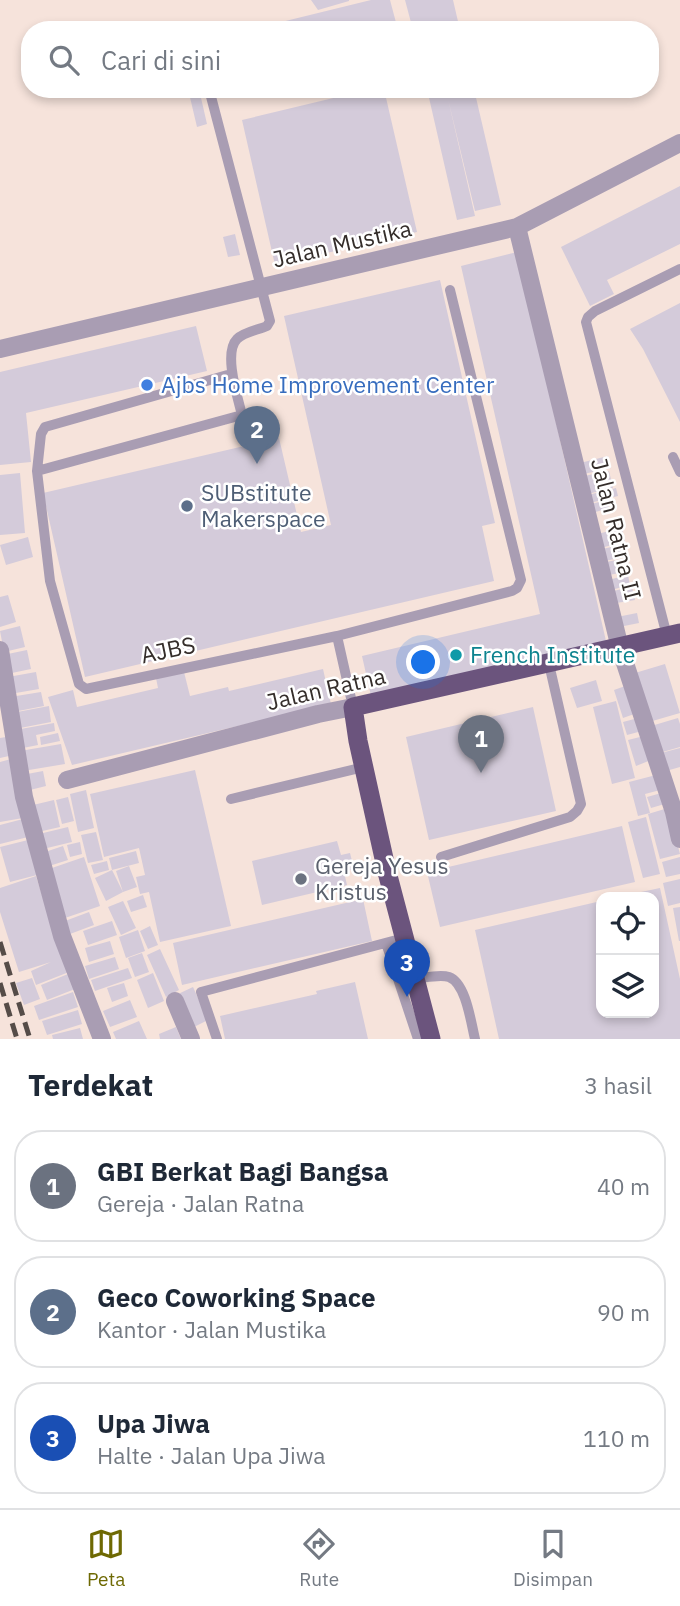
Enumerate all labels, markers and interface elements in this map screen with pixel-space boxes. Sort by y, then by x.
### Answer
search box [21,21,659,98]
icon: search [45,41,83,79]
text: Cari di sini [101,43,221,77]
street label: Jalan Mustika [269,212,414,274]
place label: Ajbs Home Improvement Center [161,369,495,399]
marker: Ajbs Home Improvement Center [139,377,155,393]
pin: 2 [234,406,280,464]
street label: Jalan Ratna II [585,455,649,603]
place label: SUBstitute Makerspace [201,477,326,533]
marker: SUBstitute Makerspace [179,498,195,514]
street label: AJBS [138,629,198,669]
place label: French Institute [470,639,635,669]
your location [406,645,440,679]
marker: French Institute [448,647,464,663]
street label: Jalan Ratna [263,660,388,716]
pin: 1 [458,715,504,773]
place label: Gereja Yesus Kristus [315,850,449,906]
marker: Gereja Yesus Kristus [293,871,309,887]
map controls [596,892,659,1018]
button: locate [596,892,659,955]
pin: 3 [384,939,430,997]
button: layers [596,955,659,1018]
text: Terdekat [28,1065,153,1104]
text: 3 hasil [584,1070,652,1100]
text: GBI Berkat Bagi Bangsa [97,1154,389,1188]
text: 1 [46,1171,60,1201]
text: 40 m [597,1171,650,1201]
text: Gereja · Jalan Ratna [97,1188,304,1218]
text: Geco Coworking Space [97,1280,376,1314]
text: 2 [46,1297,60,1327]
text: 90 m [597,1297,650,1327]
text: Kantor · Jalan Mustika [97,1314,326,1344]
text: Upa Jiwa [97,1406,210,1440]
text: 3 [46,1423,60,1453]
text: 110 m [583,1423,650,1453]
text: Halte · Jalan Upa Jiwa [97,1440,326,1470]
tab: Peta [87,1525,125,1591]
tab: Rute [299,1525,339,1591]
tab: Disimpan [513,1525,593,1591]

